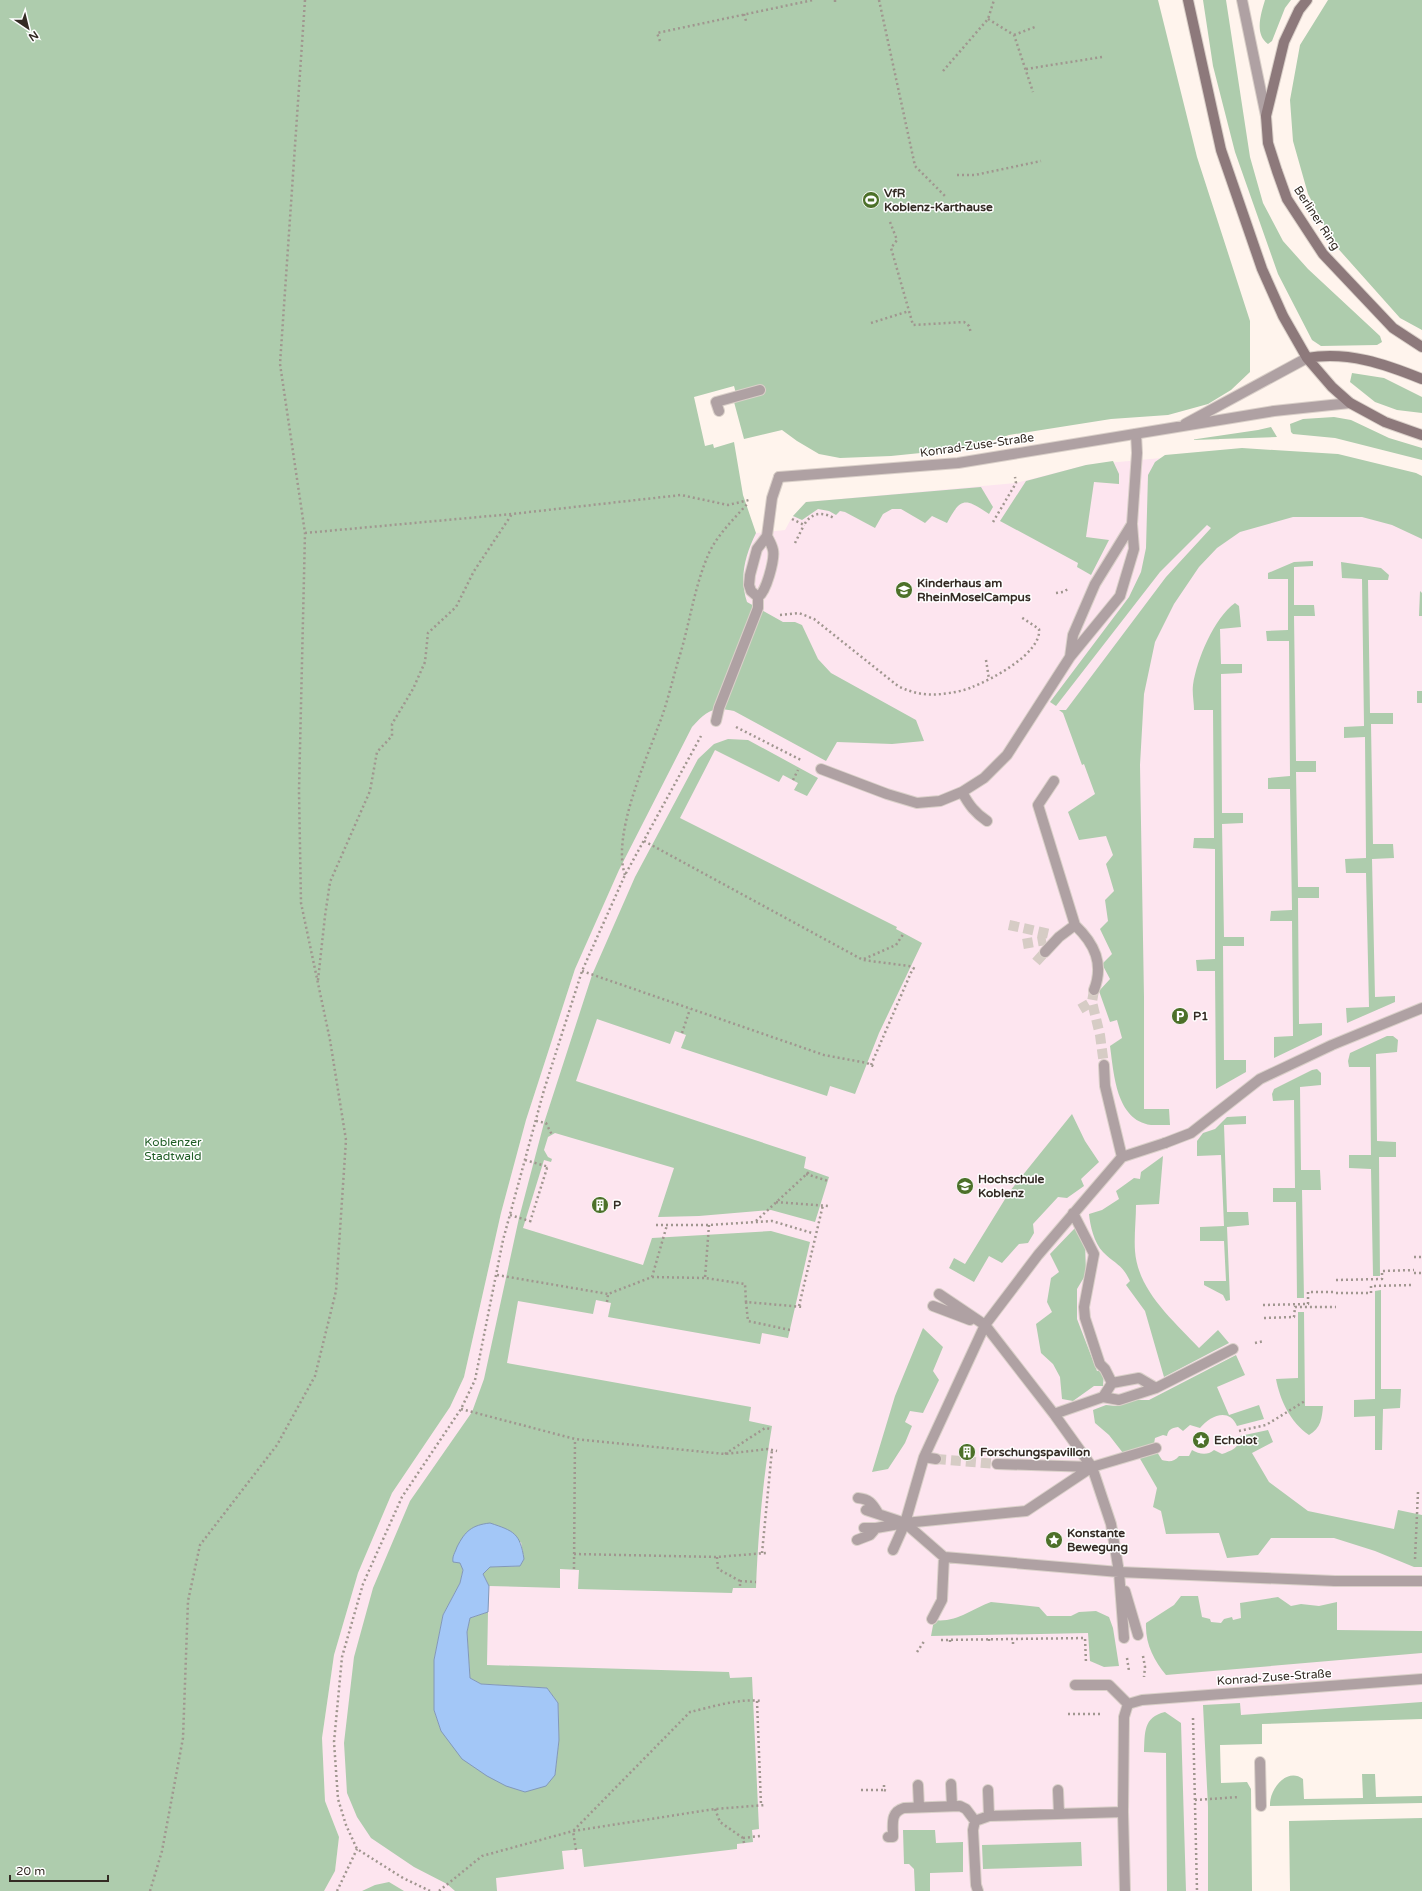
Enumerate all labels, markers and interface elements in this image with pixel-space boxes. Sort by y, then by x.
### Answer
north arrow [8,8,48,48]
text: N [26,28,41,44]
street label: Berliner Ring [1291,183,1343,253]
place label: VfR Koblenz-Karthause [884,186,993,214]
sports icon: VfR Koblenz-Karthause [861,190,881,210]
street label: Konrad-Zuse-Straße [919,430,1035,460]
place label: Kinderhaus am RheinMoselCampus [917,576,1031,605]
school or university icon: Kinderhaus am RheinMoselCampus [894,580,914,600]
parking icon: P1 [1170,1006,1190,1026]
place label: P1 [1193,1009,1209,1023]
park label: Koblenzer Stadtwald [144,1135,202,1163]
place label: Hochschule Koblenz [978,1172,1045,1200]
school or university icon: Hochschule Koblenz [955,1176,975,1196]
building icon: P [590,1195,610,1215]
place label: P [613,1198,621,1212]
place icon: Echolot [1191,1430,1211,1450]
place label: Echolot [1214,1433,1258,1447]
building icon: Forschungspavillon [957,1442,977,1462]
place label: Forschungspavillon [980,1445,1090,1460]
place label: Konstante Bewegung [1067,1526,1128,1555]
place icon: Konstante Bewegung [1044,1530,1064,1550]
street label: Konrad-Zuse-Straße [1216,1666,1332,1688]
scale bar [10,1857,108,1883]
text: 20 m [16,1864,45,1878]

